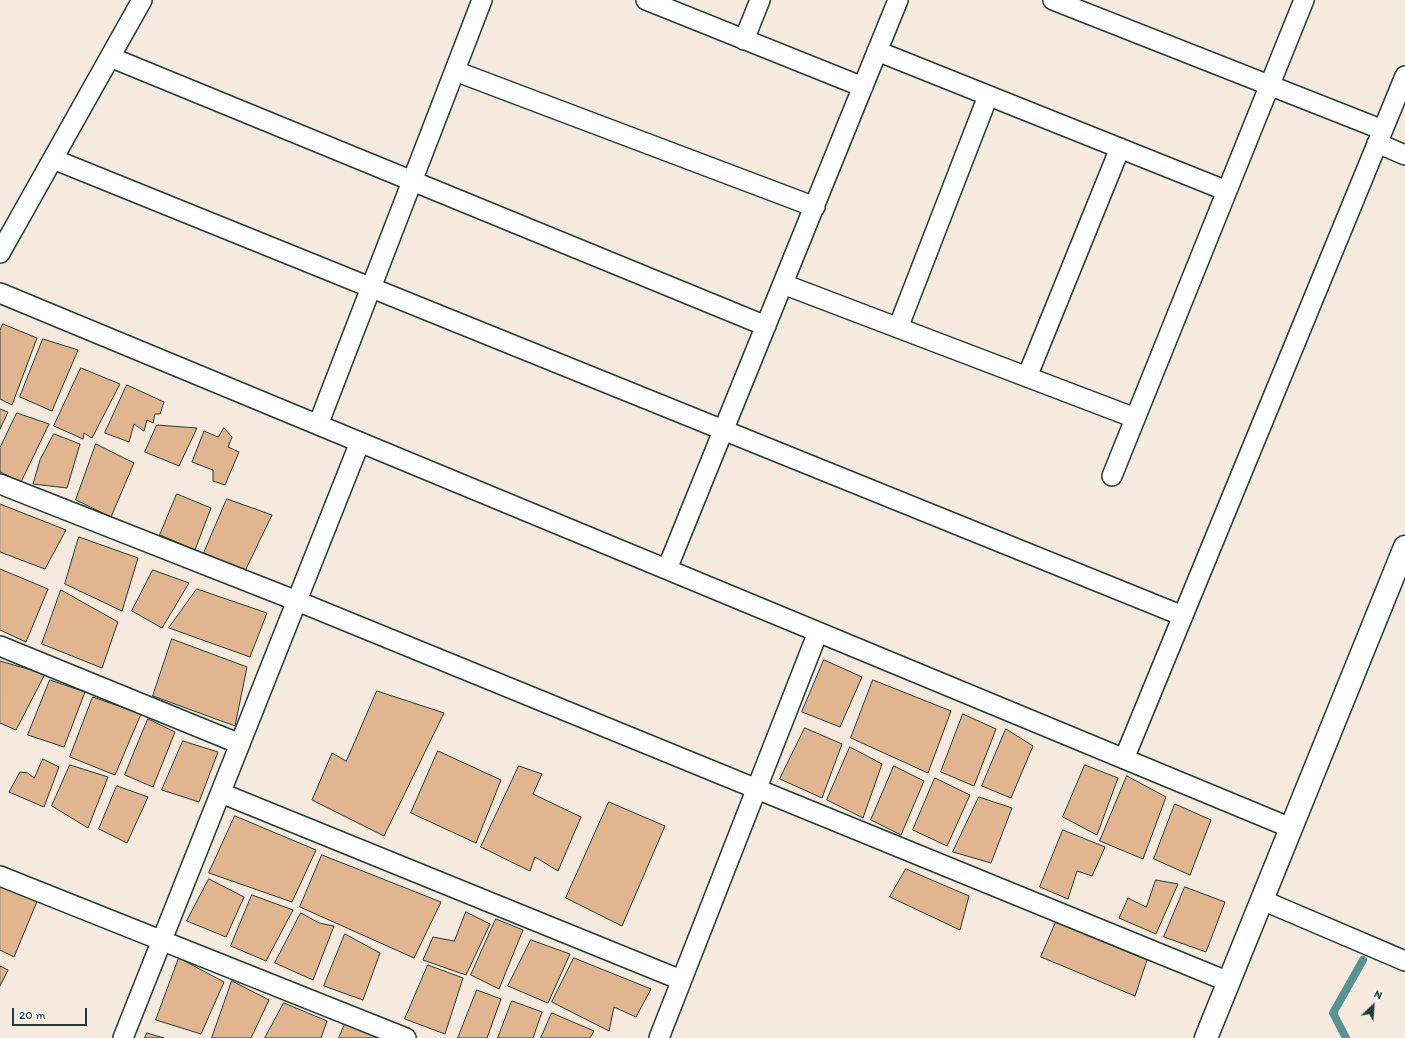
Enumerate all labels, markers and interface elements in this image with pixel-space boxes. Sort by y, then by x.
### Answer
north arrow [1353,986,1393,1026]
text: N [1372,987,1384,1002]
scale bar [14,1000,89,1026]
text: 20 m [19,1008,46,1022]

